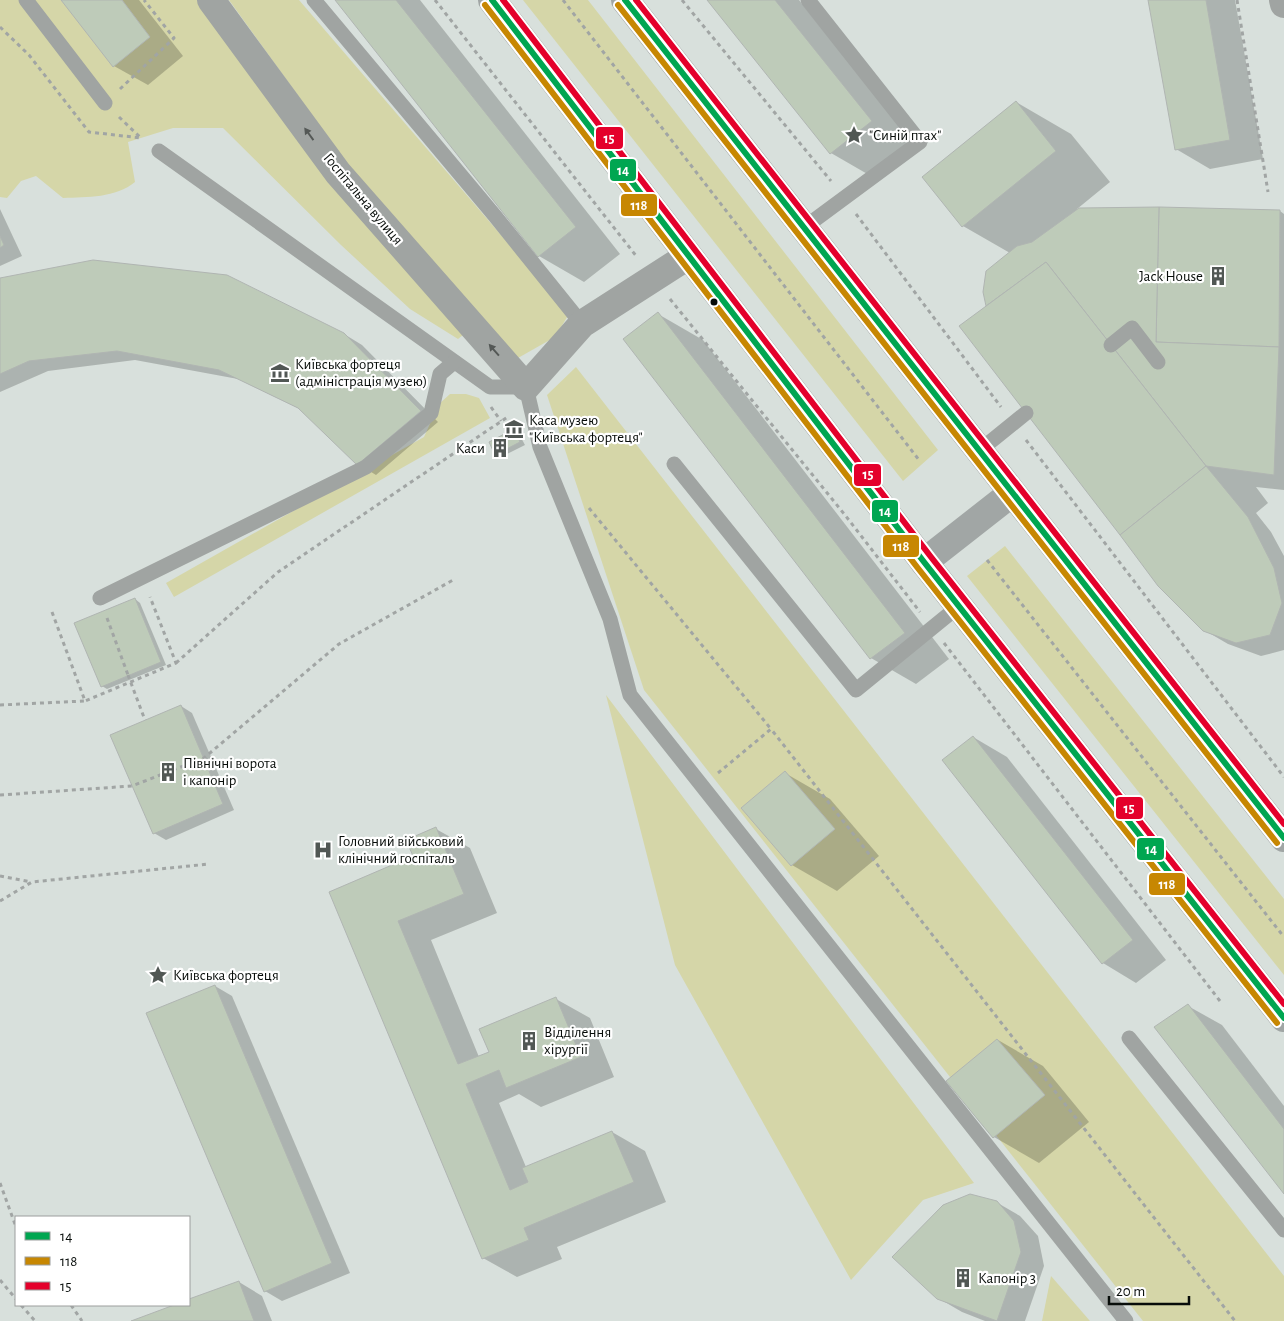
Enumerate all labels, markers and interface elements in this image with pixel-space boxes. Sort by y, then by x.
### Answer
place icon: "Синій птах" [843,124,865,146]
line badge: 15 [595,126,624,150]
one-way arrow [304,128,315,141]
place label: "Синій птах" [869,128,941,143]
text: 15 [603,132,615,146]
street label: Госпітальна вулиця [320,150,406,248]
line badge: 14 [609,158,637,182]
text: 14 [617,164,629,178]
line badge: 118 [620,193,658,217]
text: 118 [631,199,648,213]
building icon: Jack House [1207,265,1229,287]
place label: Jack House [1139,269,1203,284]
unlabelled marker [709,297,719,307]
one-way arrow [488,345,500,357]
place label: Київська фортеця (адміністрація музею) [295,357,427,389]
museum icon: Київська фортеця (адміністрація музею) [269,362,291,384]
place label: Каса музею "Київська фортеця" [529,413,643,445]
museum icon: Каса музею "Київська фортеця" [503,418,525,440]
building icon: Каси [489,437,511,459]
place label: Каси [456,441,485,456]
line badge: 15 [853,463,882,487]
text: 15 [862,468,874,482]
line badge: 14 [871,499,899,523]
text: 14 [879,505,891,519]
line badge: 118 [882,534,920,558]
text: 118 [893,540,910,554]
place label: Північні ворота і капонір [183,756,277,788]
building icon: Північні ворота і капонір [157,761,179,783]
line badge: 15 [1115,796,1144,820]
text: 15 [1123,802,1135,816]
place label: Головний військовий клінічний госпіталь [338,834,464,866]
line badge: 14 [1136,837,1165,861]
hospital icon: Головний військовий клінічний госпіталь [312,839,334,861]
text: 14 [1145,843,1157,857]
line badge: 118 [1148,872,1186,896]
text: 118 [1159,878,1176,892]
place icon: Київська фортеця [147,964,169,986]
place label: Київська фортеця [173,968,279,983]
place label: Відділення хірургії [544,1025,611,1057]
building icon: Відділення хірургії [518,1030,540,1052]
legend [15,1216,190,1306]
text: 14 [60,1229,72,1244]
text: 118 [60,1254,77,1269]
building icon: Капонір 3 [952,1267,974,1289]
place label: Капонір 3 [978,1271,1036,1286]
scale bar [1109,1274,1189,1306]
text: 15 [60,1279,71,1294]
text: 20 m [1116,1284,1145,1299]

